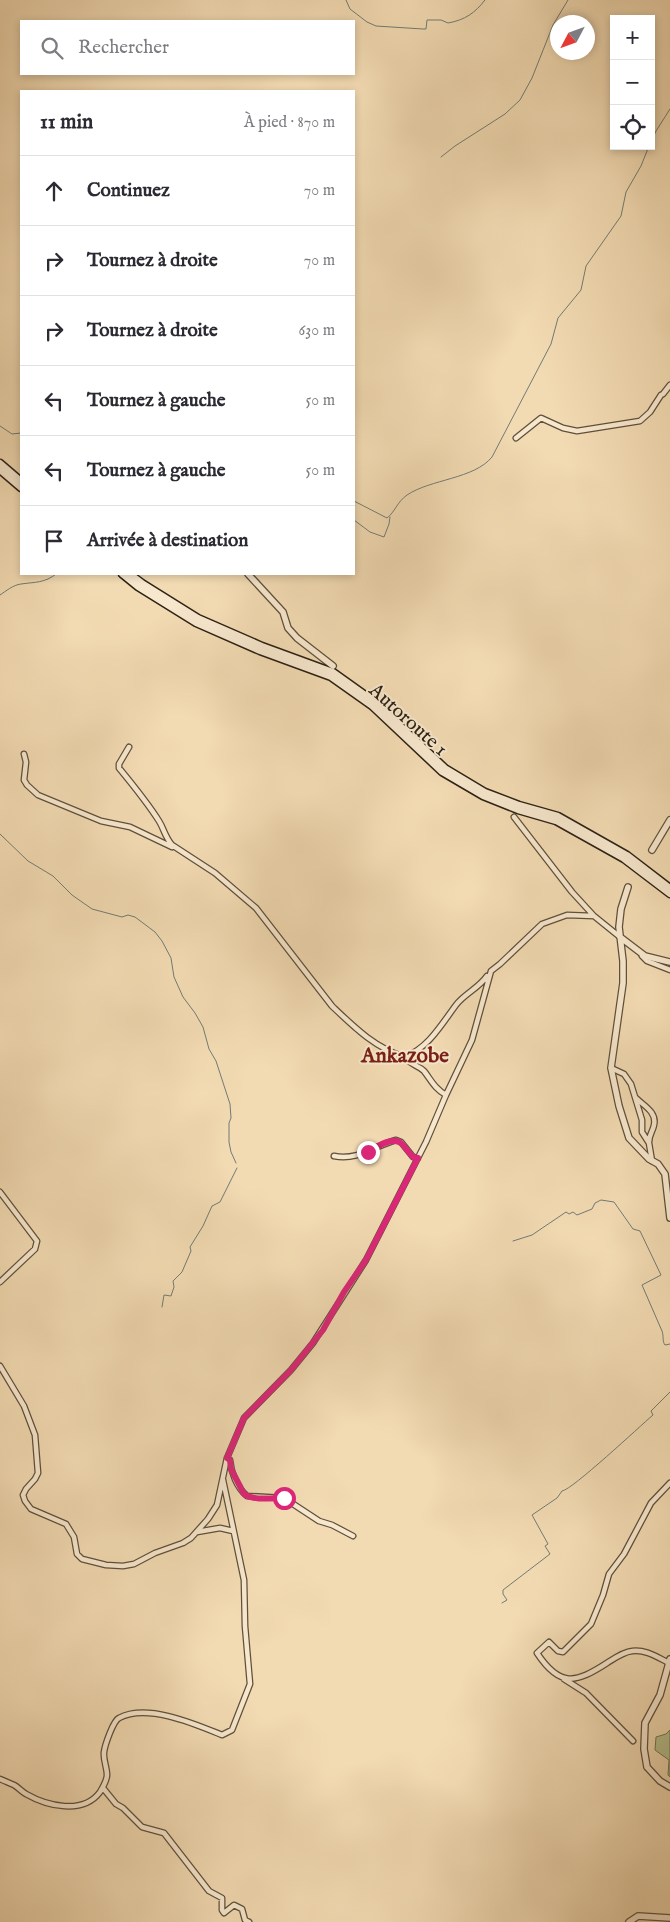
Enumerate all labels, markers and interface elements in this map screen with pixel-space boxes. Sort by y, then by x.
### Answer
north arrow [550,15,595,60]
map controls [610,15,655,150]
button: + [610,15,655,60]
search box [20,20,355,75]
icon: search [38,34,66,62]
text: Rechercher [78,36,169,60]
button: − [610,60,655,105]
button: locate [610,105,655,150]
text: 11 min [40,109,93,136]
text: À pied · 870 m [244,113,335,133]
icon: ahead [40,177,68,205]
text: Continuez [87,179,170,203]
text: 70 m [304,181,335,201]
icon: right [40,247,68,275]
text: Tournez à droite [87,249,218,273]
text: 70 m [304,251,335,271]
icon: right [40,317,68,345]
text: Tournez à droite [87,319,218,343]
text: 630 m [299,321,335,341]
icon: left [40,387,68,415]
text: Tournez à gauche [87,389,226,413]
text: 50 m [306,391,335,411]
icon: left [40,457,68,485]
text: Tournez à gauche [87,459,226,483]
text: 50 m [306,461,335,481]
icon: arrive [40,527,68,555]
text: Arrivée à destination [87,529,248,553]
street label: Autoroute 1 [363,677,453,762]
district label: Ankazobe [360,1043,449,1070]
route end [357,1141,380,1164]
route start [273,1487,296,1510]

